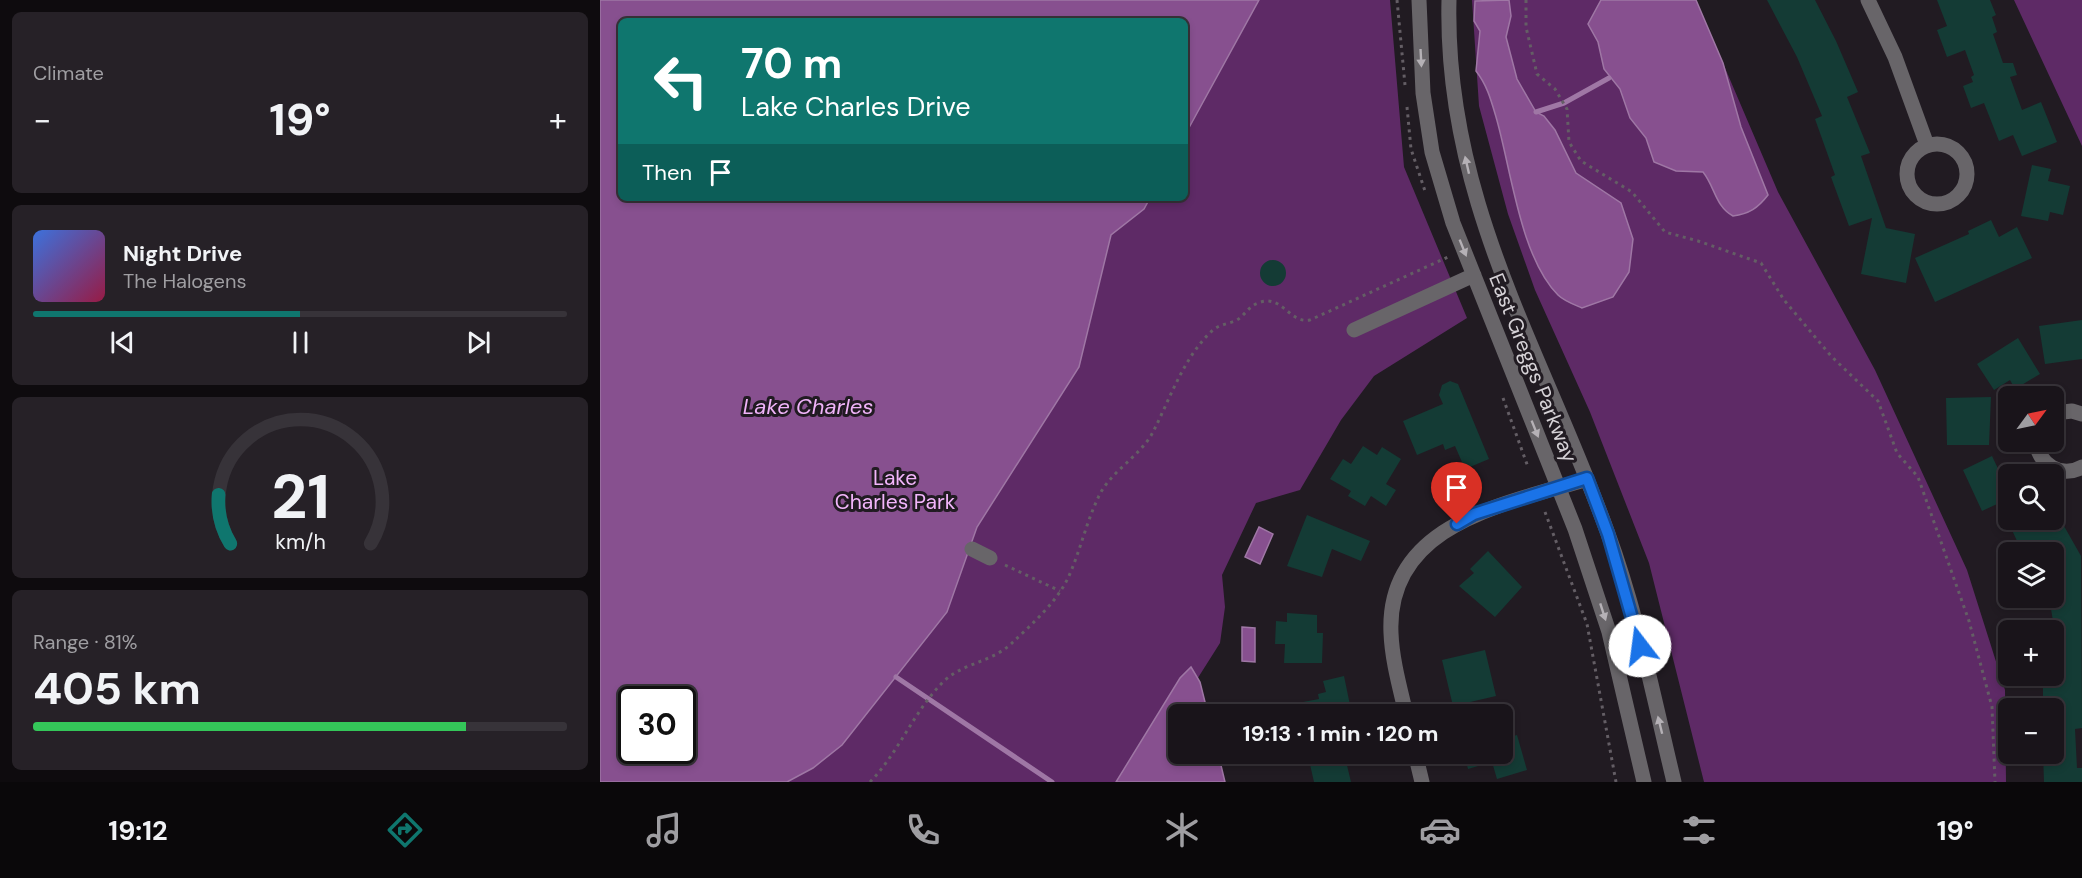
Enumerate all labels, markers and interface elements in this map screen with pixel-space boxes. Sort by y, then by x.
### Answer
text: 70 m [741,36,842,91]
icon: left [642,42,720,120]
one-way arrow [1416,49,1426,68]
text: Climate [33,60,104,86]
text: Lake Charles Drive [741,89,971,124]
text: 19° [269,90,331,149]
text: − [33,98,51,141]
text: + [549,98,567,141]
one-way arrow [1462,155,1472,174]
icon: arrive [704,156,737,189]
text: Then [642,158,692,187]
text: Night Drive [123,239,242,268]
one-way arrow [1458,239,1468,257]
text: The Halogens [123,268,246,294]
street label: East Greggs Parkway [1482,269,1584,467]
icon: previous [106,326,139,359]
icon: pause [284,326,317,359]
icon: next [462,326,495,359]
north arrow [1998,386,2064,452]
map controls [1998,386,2064,764]
water label: Lake Charles [743,392,873,421]
one-way arrow [1531,420,1540,438]
text: 21 [271,456,329,537]
pin [1431,462,1482,524]
park label: Lake Charles Park [835,464,956,516]
button: search [1998,464,2064,530]
icon: arrive [1440,471,1473,504]
text: km/h [275,529,325,557]
button: layers [1998,542,2064,608]
one-way arrow [1598,603,1608,621]
position arrow [1608,614,1672,678]
button: + [1998,620,2064,686]
text: Range · 81% [33,629,137,655]
text: 405 km [33,659,201,718]
speed limit sign: 30 [618,686,696,764]
button: − [1998,698,2064,764]
one-way arrow [1655,716,1665,734]
text: 19:13 · 1 min · 120 m [1242,719,1439,748]
icon: directions [384,809,426,851]
icon: music [643,809,685,851]
icon: phone [902,809,944,851]
icon: climate [1161,809,1203,851]
icon: car [1419,809,1461,851]
icon: filters [1678,809,1720,851]
text: 19:12 [108,813,168,848]
text: 19° [1937,813,1974,848]

